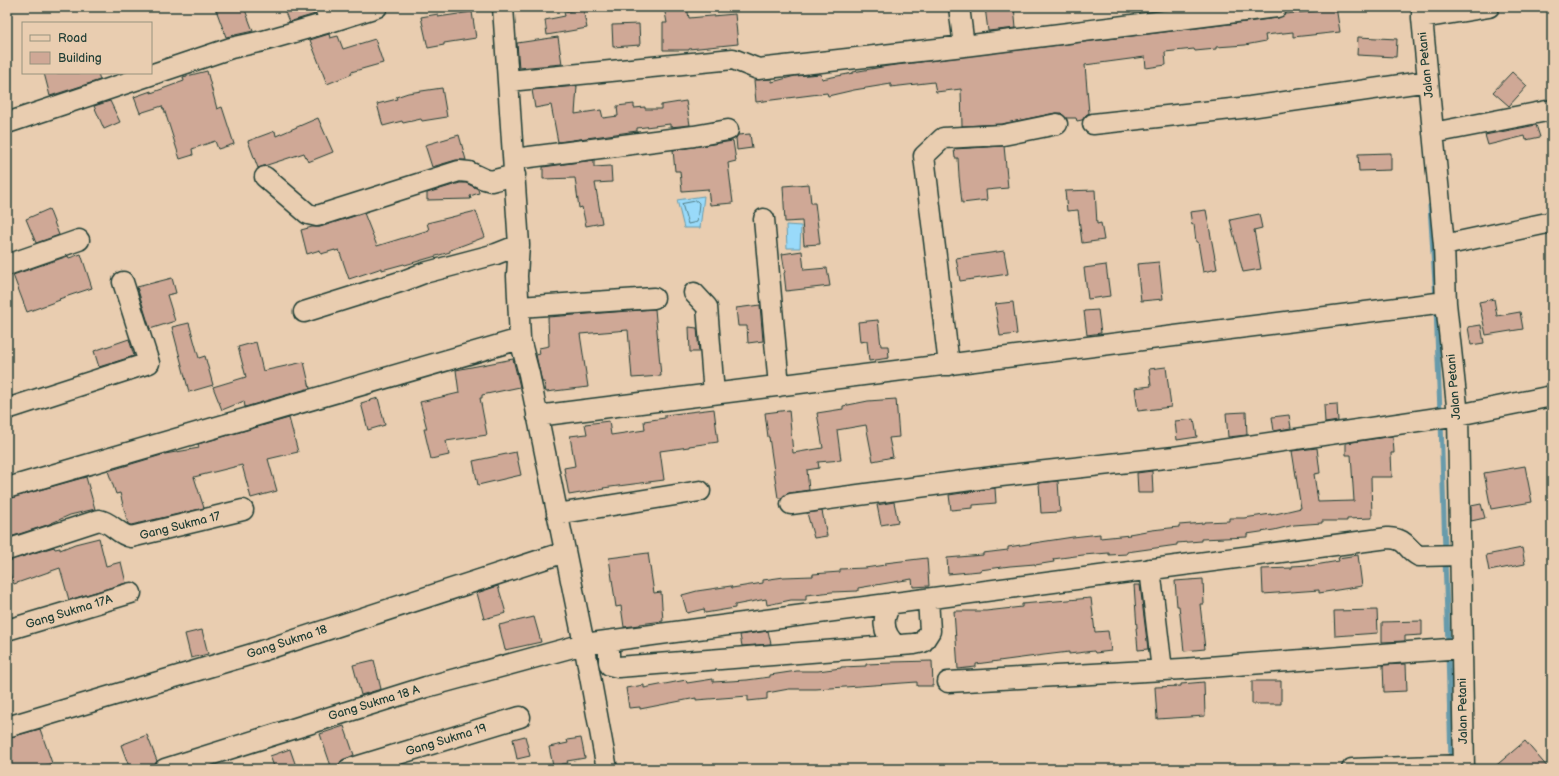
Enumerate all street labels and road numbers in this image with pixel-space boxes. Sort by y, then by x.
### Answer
street label: Jalan Petani [1415,31,1437,99]
street label: Jalan Petani [1444,353,1464,421]
street label: Gang Sukma 17 [138,509,222,543]
street label: Gang Sukma 17A [24,591,115,632]
street label: Gang Sukma 18 [245,622,329,662]
street label: Jalan Petani [1455,678,1471,744]
street label: Gang Sukma 18 A [327,682,422,724]
street label: Gang Sukma 19 [404,721,488,759]

